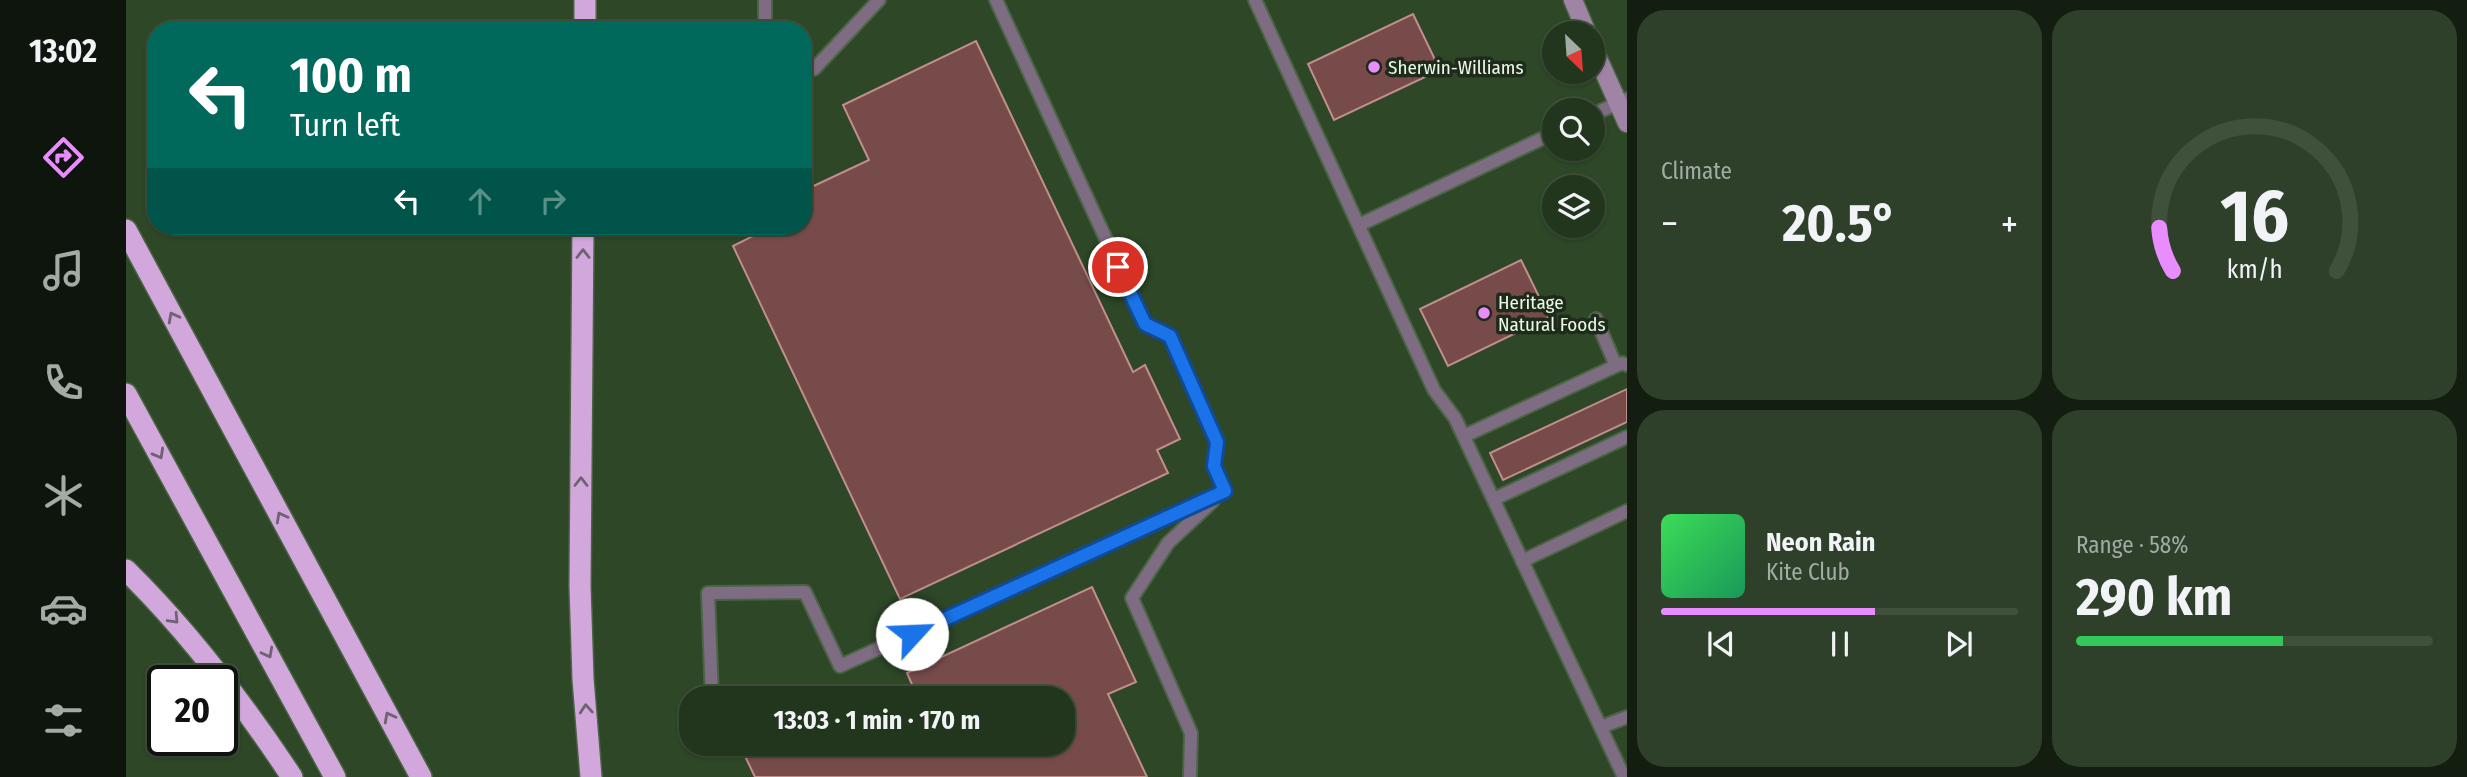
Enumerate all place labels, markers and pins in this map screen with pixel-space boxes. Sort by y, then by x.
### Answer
place label: Sherwin-Williams [1388,56,1524,79]
marker: Sherwin-Williams [1366,59,1382,75]
pin [1088,237,1148,297]
place label: Heritage Natural Foods [1498,291,1606,336]
marker: Heritage Natural Foods [1476,305,1492,321]

